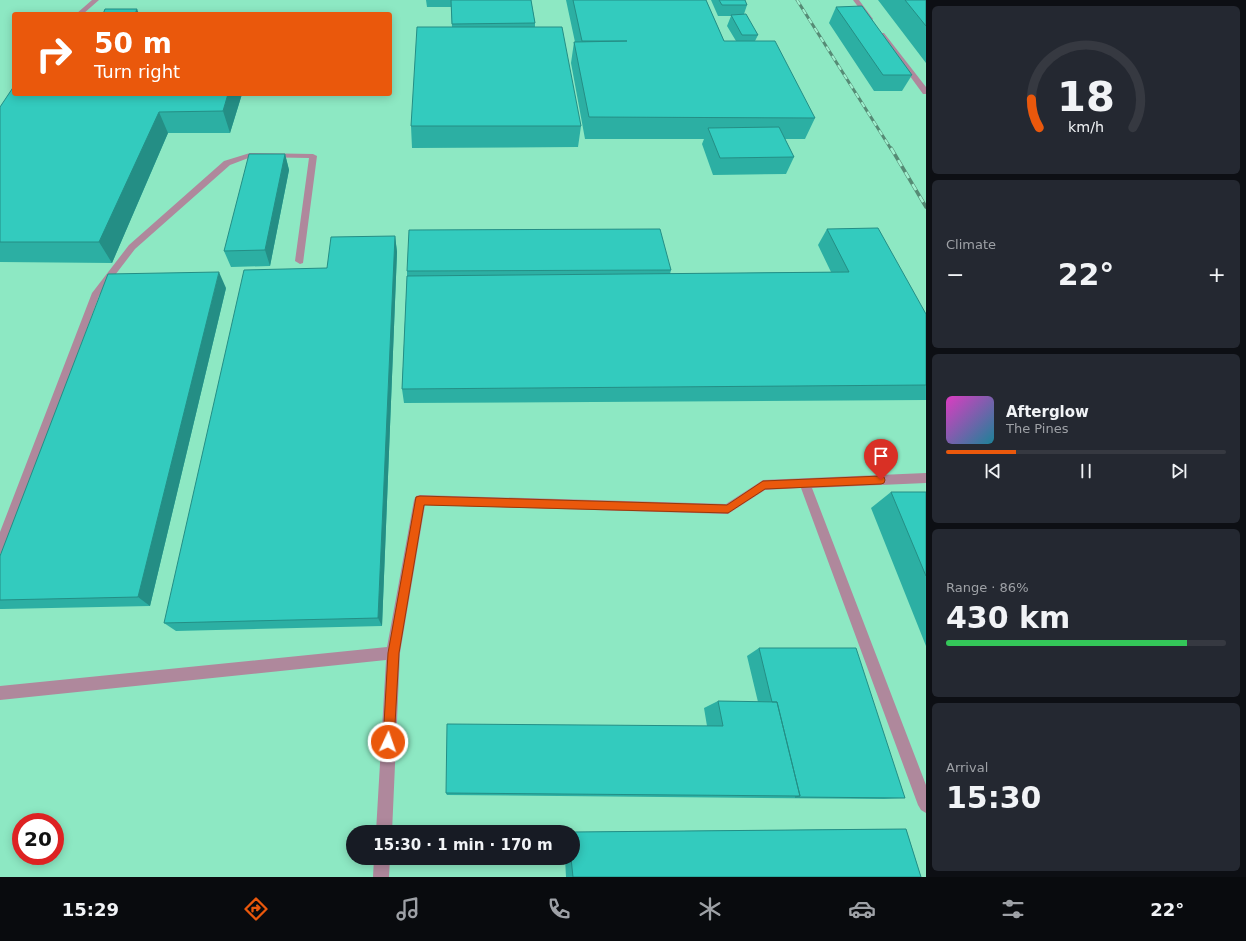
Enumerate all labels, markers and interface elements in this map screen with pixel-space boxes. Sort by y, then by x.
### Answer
text: 50 m [94,27,172,60]
icon: right [28,28,80,80]
text: Turn right [94,61,180,82]
text: 18 [1057,72,1115,121]
text: km/h [1068,119,1104,135]
text: Climate [946,237,996,252]
text: 22° [1058,257,1114,292]
text: − [946,262,964,287]
text: + [1208,262,1226,287]
text: Afterglow [1006,403,1089,421]
text: The Pines [1006,421,1069,436]
pin [864,439,898,480]
icon: arrive [870,445,892,467]
icon: previous [982,460,1004,482]
icon: pause [1075,460,1097,482]
icon: next [1168,460,1190,482]
text: Range · 86% [946,580,1029,595]
text: 430 km [946,600,1070,635]
position arrow [367,721,409,763]
text: Arrival [946,760,988,775]
text: 15:30 [946,780,1042,815]
speed limit sign: 20 [12,813,64,865]
text: 15:30 · 1 min · 170 m [373,836,553,854]
icon: directions [242,895,270,923]
icon: music [394,895,422,923]
icon: phone [545,895,573,923]
icon: climate [696,895,724,923]
icon: car [848,895,876,923]
icon: filters [999,895,1027,923]
text: 15:29 [62,899,119,920]
text: 22° [1150,899,1184,920]

